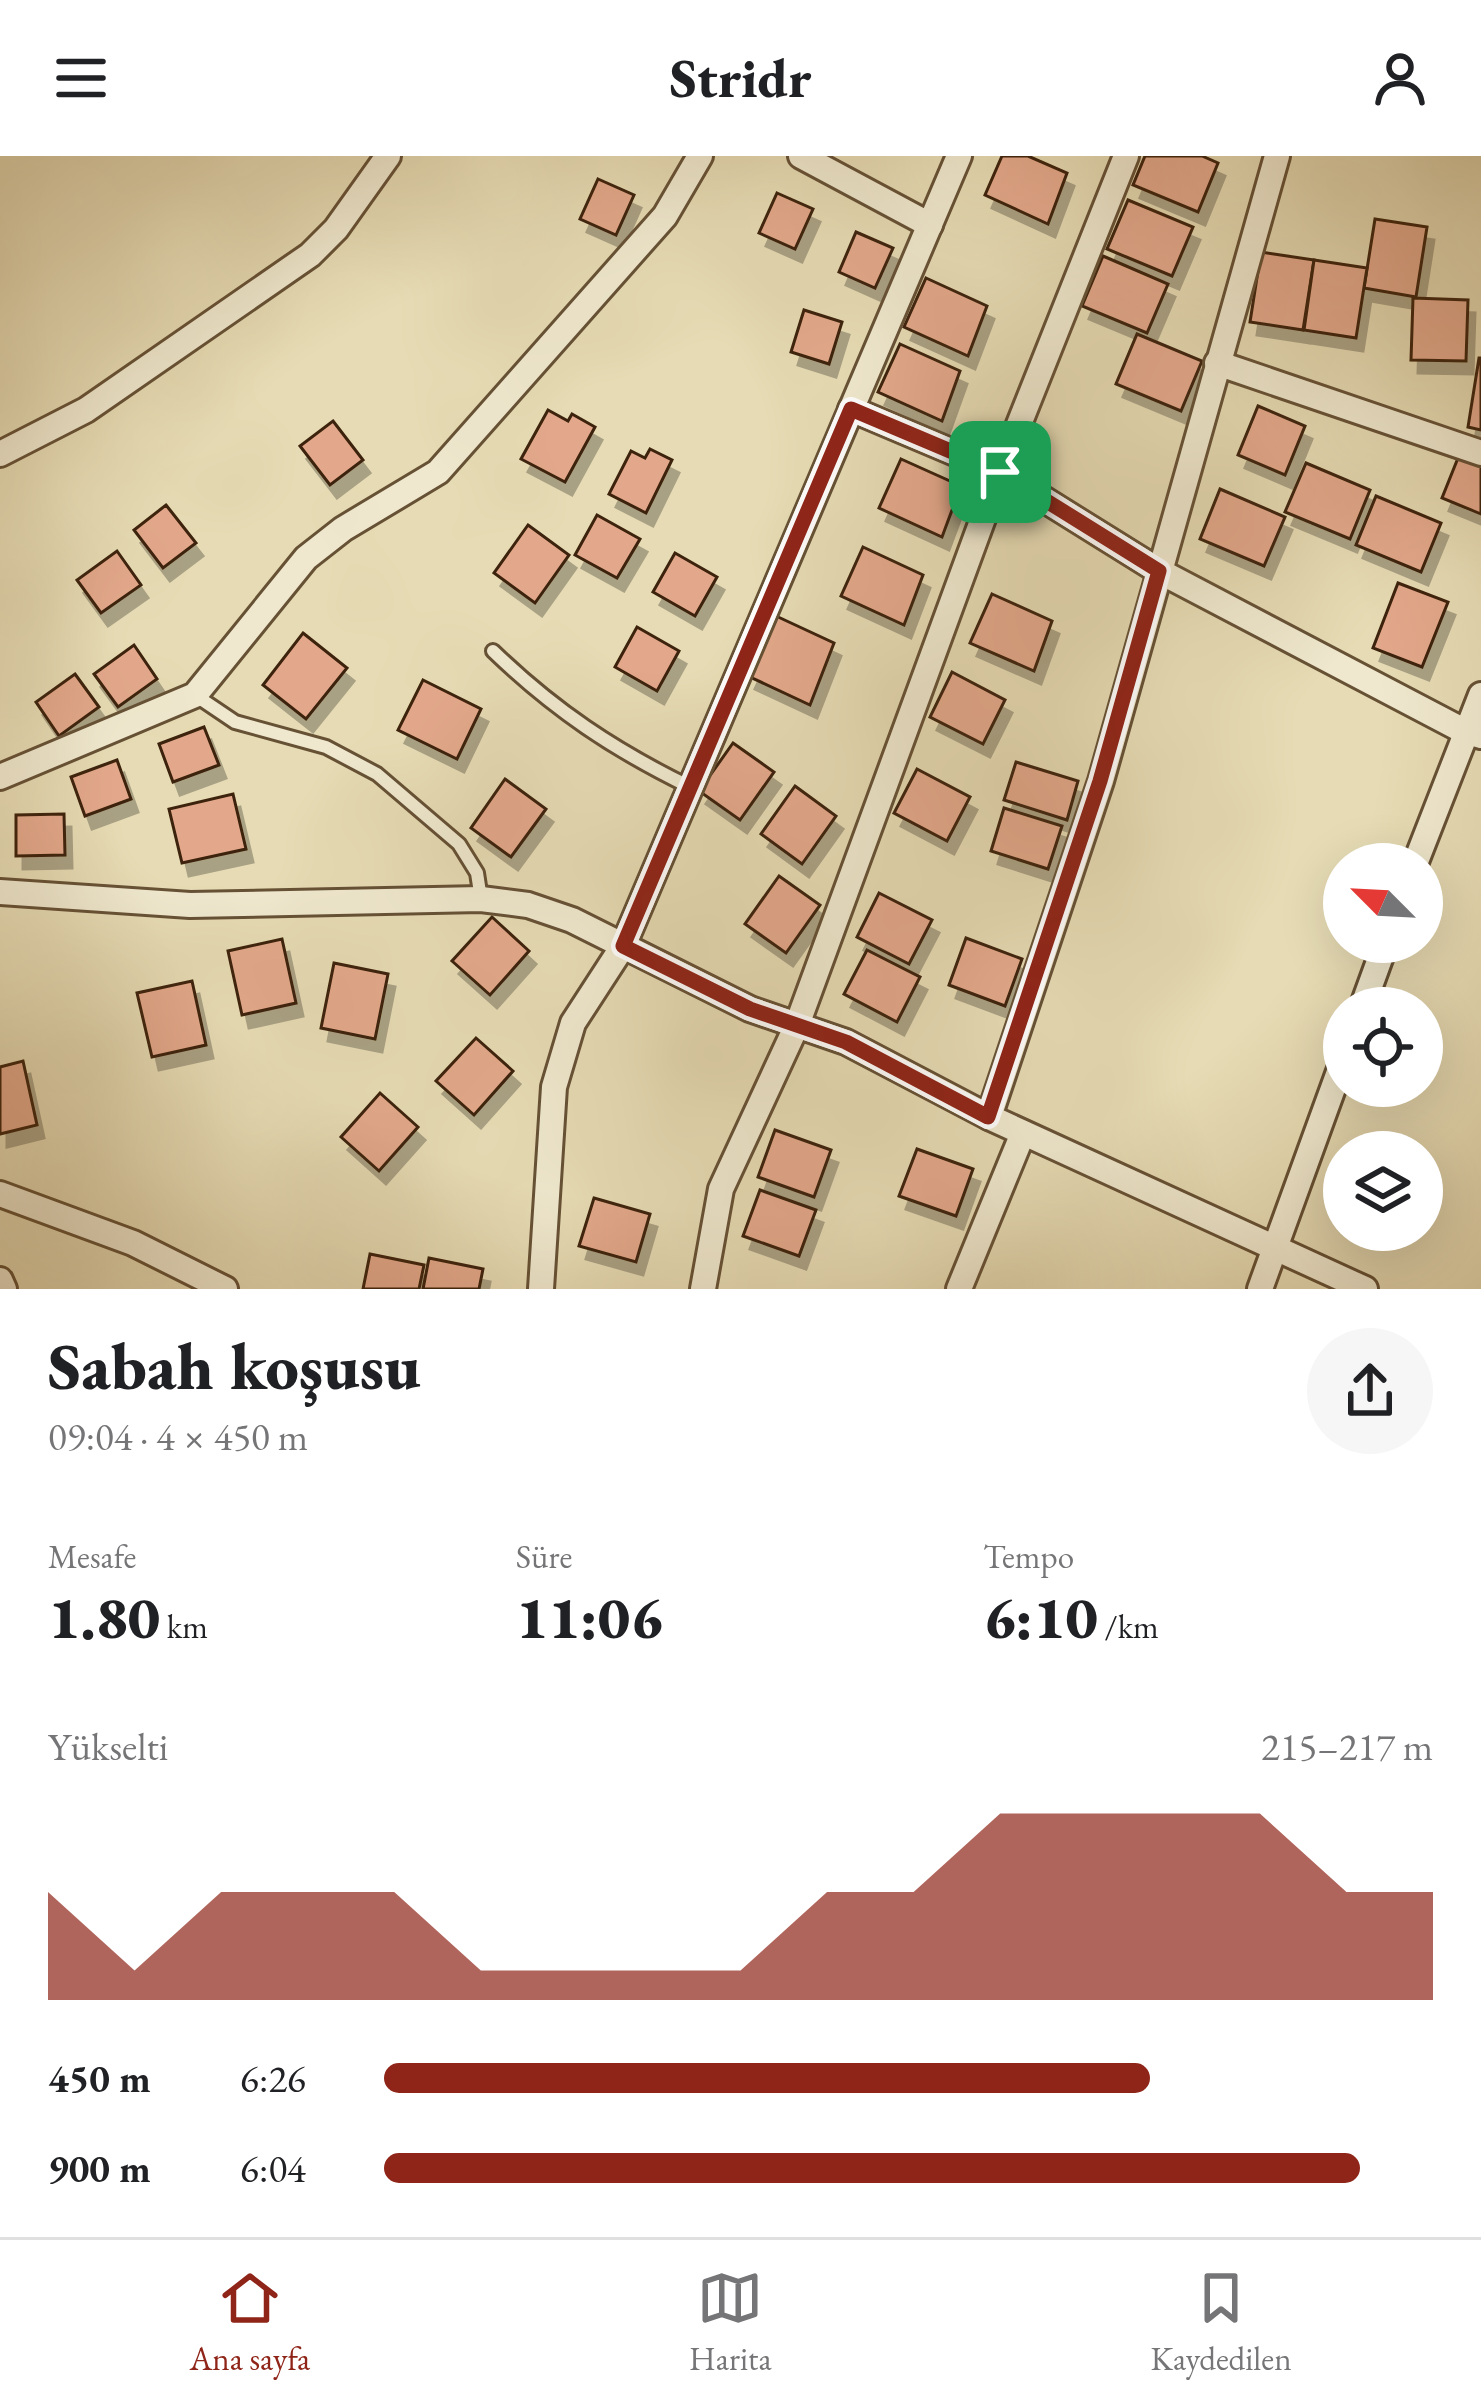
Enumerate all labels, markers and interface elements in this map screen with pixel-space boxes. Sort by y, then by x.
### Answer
text: Stridr [670,43,811,113]
icon: menu [48,45,114,111]
icon: person [1367,45,1433,111]
pin [949,421,1051,523]
icon: arrive [967,439,1033,505]
north arrow [1323,843,1443,963]
map controls [1323,843,1443,1251]
button: locate [1323,987,1443,1107]
button: layers [1323,1131,1443,1251]
text: Sabah koşusu [48,1323,421,1409]
button: share [1307,1328,1433,1454]
text: 09:04 · 4 × 450 m [48,1411,308,1462]
text: Mesafe [48,1535,136,1578]
text: Süre [516,1535,572,1578]
text: Tempo [983,1535,1074,1578]
text: 1.80 [48,1578,160,1656]
text: 11:06 [516,1578,663,1656]
text: 6:10 [983,1578,1098,1656]
text: km [160,1605,208,1648]
text: /km [1098,1605,1159,1648]
text: Yükselti [48,1721,168,1772]
text: 215–217 m [1261,1721,1433,1772]
text: 450 m [48,2053,151,2104]
text: 6:26 [240,2053,306,2104]
text: 900 m [48,2143,151,2194]
text: 6:04 [240,2143,306,2194]
tab: Ana sayfa [189,2265,310,2380]
tab: Harita [689,2265,772,2380]
tab: Kaydedilen [1150,2265,1292,2380]

